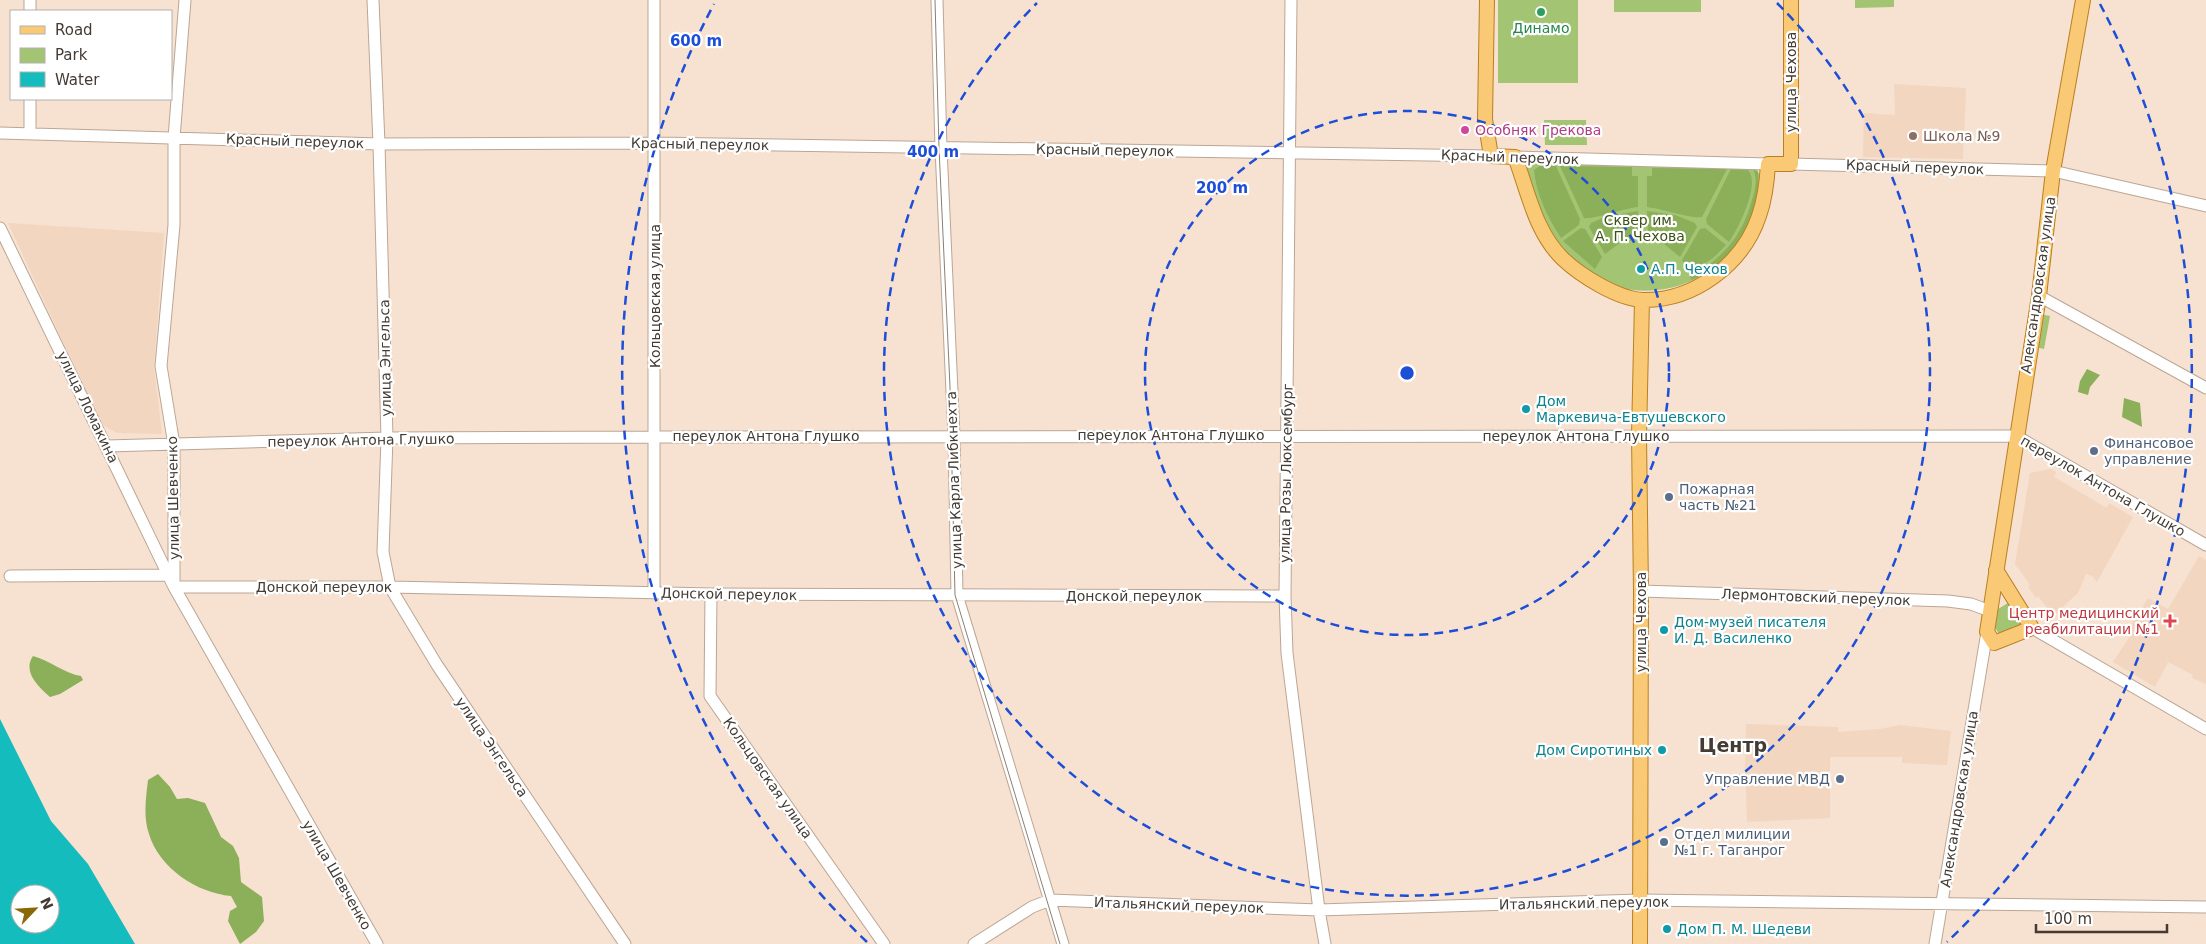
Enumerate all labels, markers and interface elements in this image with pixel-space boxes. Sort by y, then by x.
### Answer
marker: Динамо [1535,6,1547,18]
legend [10,10,172,100]
place label: Динамо [1513,20,1569,36]
text: Road [55,21,93,39]
text: 600 m [670,32,722,50]
street label: улица Чехова [1783,32,1799,132]
text: Park [55,46,88,64]
text: Water [55,71,100,89]
place label: Особняк Грекова [1475,122,1601,138]
marker: Особняк Грекова [1459,124,1471,136]
place label: Школа №9 [1923,128,2000,144]
marker: Школа №9 [1907,130,1919,142]
street label: Красный переулок [226,131,364,151]
street label: Красный переулок [631,135,769,153]
street label: Красный переулок [1036,141,1174,159]
text: 400 m [907,143,959,161]
street label: Красный переулок [1441,147,1579,167]
street label: Красный переулок [1846,157,1984,177]
text: 200 m [1196,179,1248,197]
street label: Александровская улица [2018,196,2058,374]
park label: Сквер им. А. П. Чехова [1595,212,1685,244]
street label: Кольцовская улица [647,224,663,368]
place label: А.П. Чехов [1651,261,1728,277]
marker: А.П. Чехов [1635,263,1647,275]
street label: улица Энгельса [376,299,394,417]
street label: улица Ломакина [54,348,122,466]
centre of rings [1398,364,1416,382]
street label: улица Розы Люксембург [1276,383,1296,563]
street label: улица Карла Либкнехта [943,391,965,569]
place label: Дом Маркевича-Евтушевского [1536,393,1726,425]
marker: Дом Маркевича-Евтушевского [1520,403,1532,415]
street label: переулок Антона Глушко [1077,427,1265,443]
street label: переулок Антона Глушко [672,428,860,444]
street label: переулок Антона Глушко [1482,428,1670,444]
street label: переулок Антона Глушко [267,430,455,450]
street label: переулок Антона Глушко [2018,432,2188,540]
place label: Финансовое управление [2104,435,2194,467]
street label: улица Шевченко [164,436,182,560]
marker: Финансовое управление [2088,445,2100,457]
place label: Пожарная часть №21 [1679,481,1757,513]
marker: Пожарная часть №21 [1663,491,1675,503]
street label: улица Чехова [1633,572,1649,672]
street label: Донской переулок [256,579,392,595]
street label: Донской переулок [661,585,797,603]
street label: Лермонтовский переулок [1721,586,1911,608]
street label: Донской переулок [1066,588,1202,604]
place label: Центр медицинский реабилитации №1 [2009,605,2159,637]
place label: Дом-музей писателя И. Д. Василенко [1674,614,1826,646]
marker: Центр медицинский реабилитации №1 [2163,614,2177,628]
marker: Дом-музей писателя И. Д. Василенко [1658,624,1670,636]
street label: улица Энгельса [453,694,531,800]
street label: Александровская улица [1937,710,1981,888]
street label: Кольцовская улица [720,714,816,842]
district label: Центр [1699,734,1767,756]
place label: Дом Сиротиных [1535,742,1652,758]
marker: Дом Сиротиных [1656,744,1668,756]
place label: Управление МВД [1705,771,1830,787]
marker: Управление МВД [1834,773,1846,785]
street label: улица Шевченко [299,817,375,933]
place label: Отдел милиции №1 г. Таганрог [1674,826,1790,858]
marker: Отдел милиции №1 г. Таганрог [1658,836,1670,848]
north arrow [10,884,60,934]
street label: Итальянский переулок [1094,894,1264,916]
street label: Итальянский переулок [1499,894,1669,912]
text: N [37,895,57,912]
scale bar [2036,902,2167,934]
text: 100 m [2044,910,2092,928]
place label: Дом П. М. Шедеви [1677,921,1811,937]
marker: Дом П. М. Шедеви [1661,923,1673,935]

